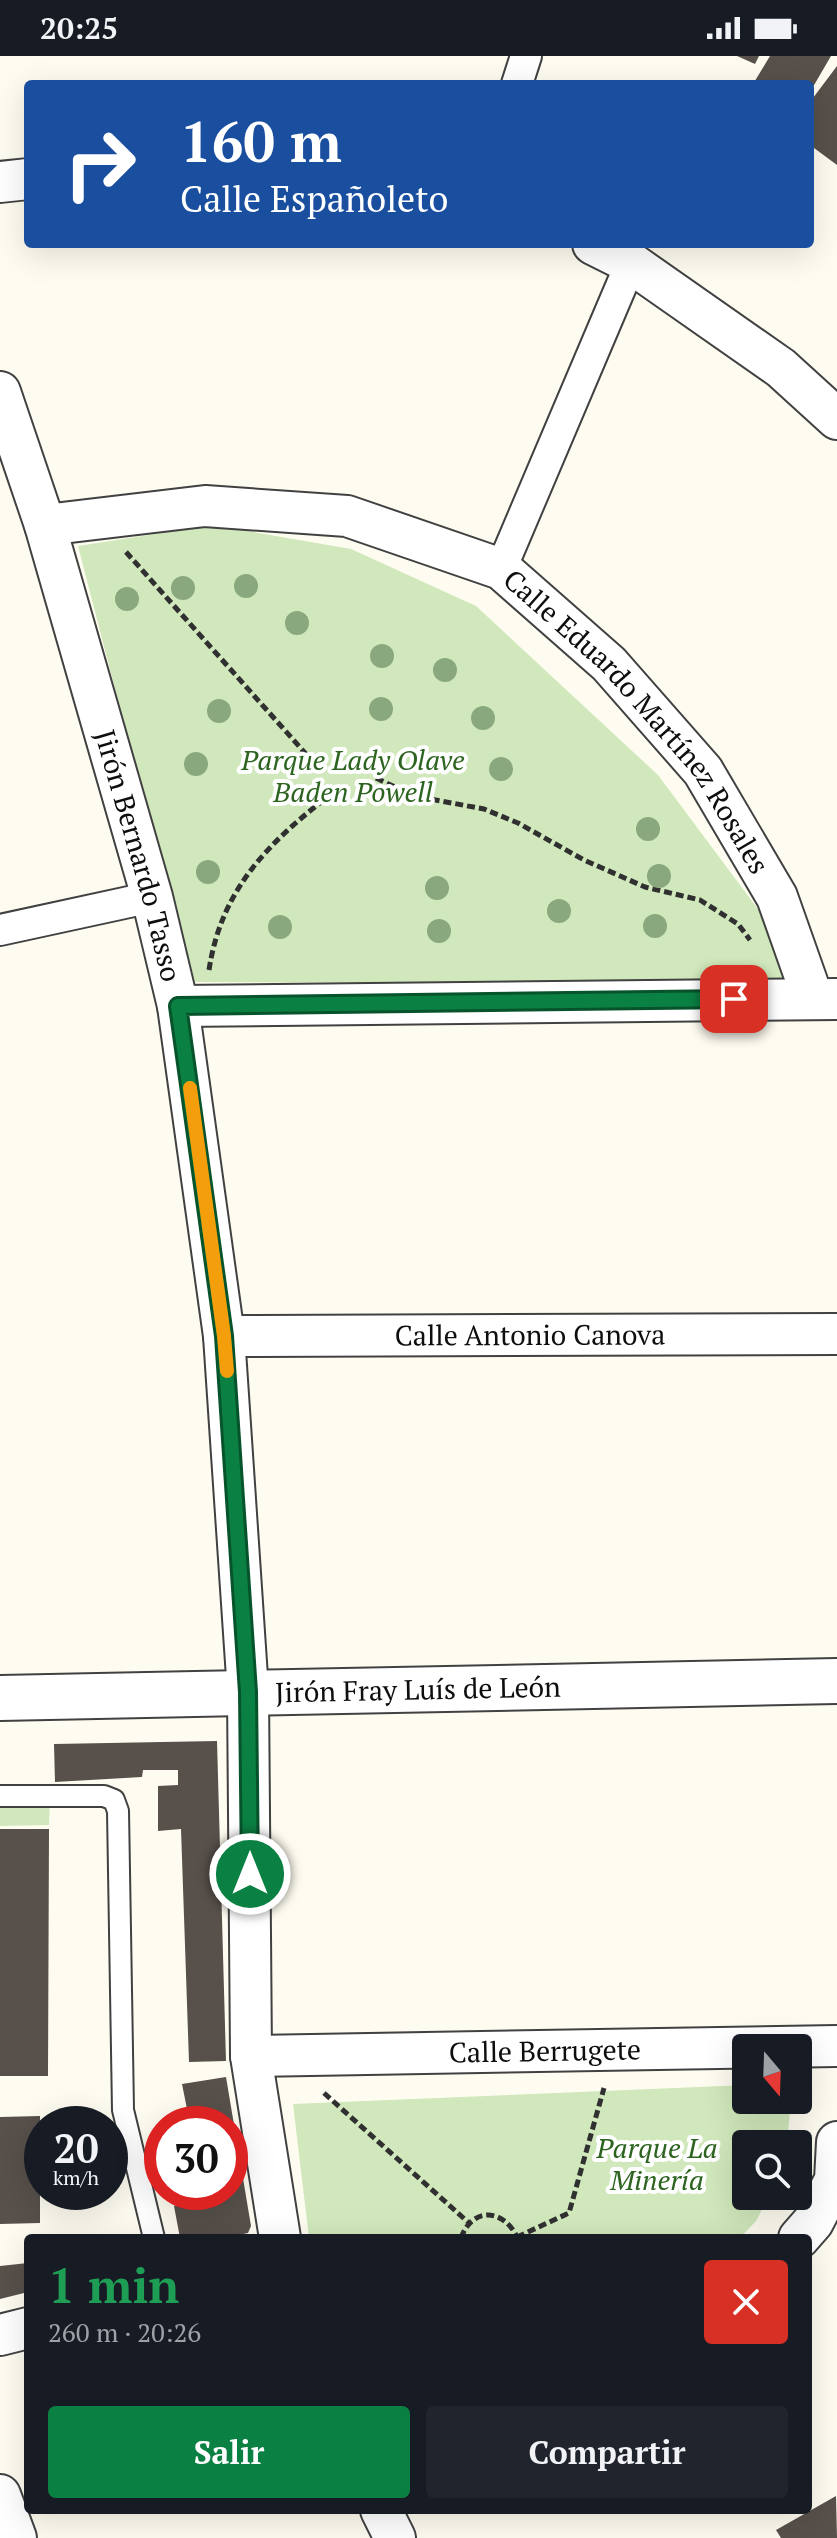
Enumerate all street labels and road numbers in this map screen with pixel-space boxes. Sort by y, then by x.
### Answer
street label: Calle Eduardo Martínez Rosales [496,561,778,880]
street label: Jirón Bernardo Tasso [87,725,191,985]
street label: Calle Antonio Canova [395,1316,665,1353]
street label: Jirón Fray Luís de León [275,1668,561,1710]
street label: Calle Berrugete [449,2030,641,2071]

